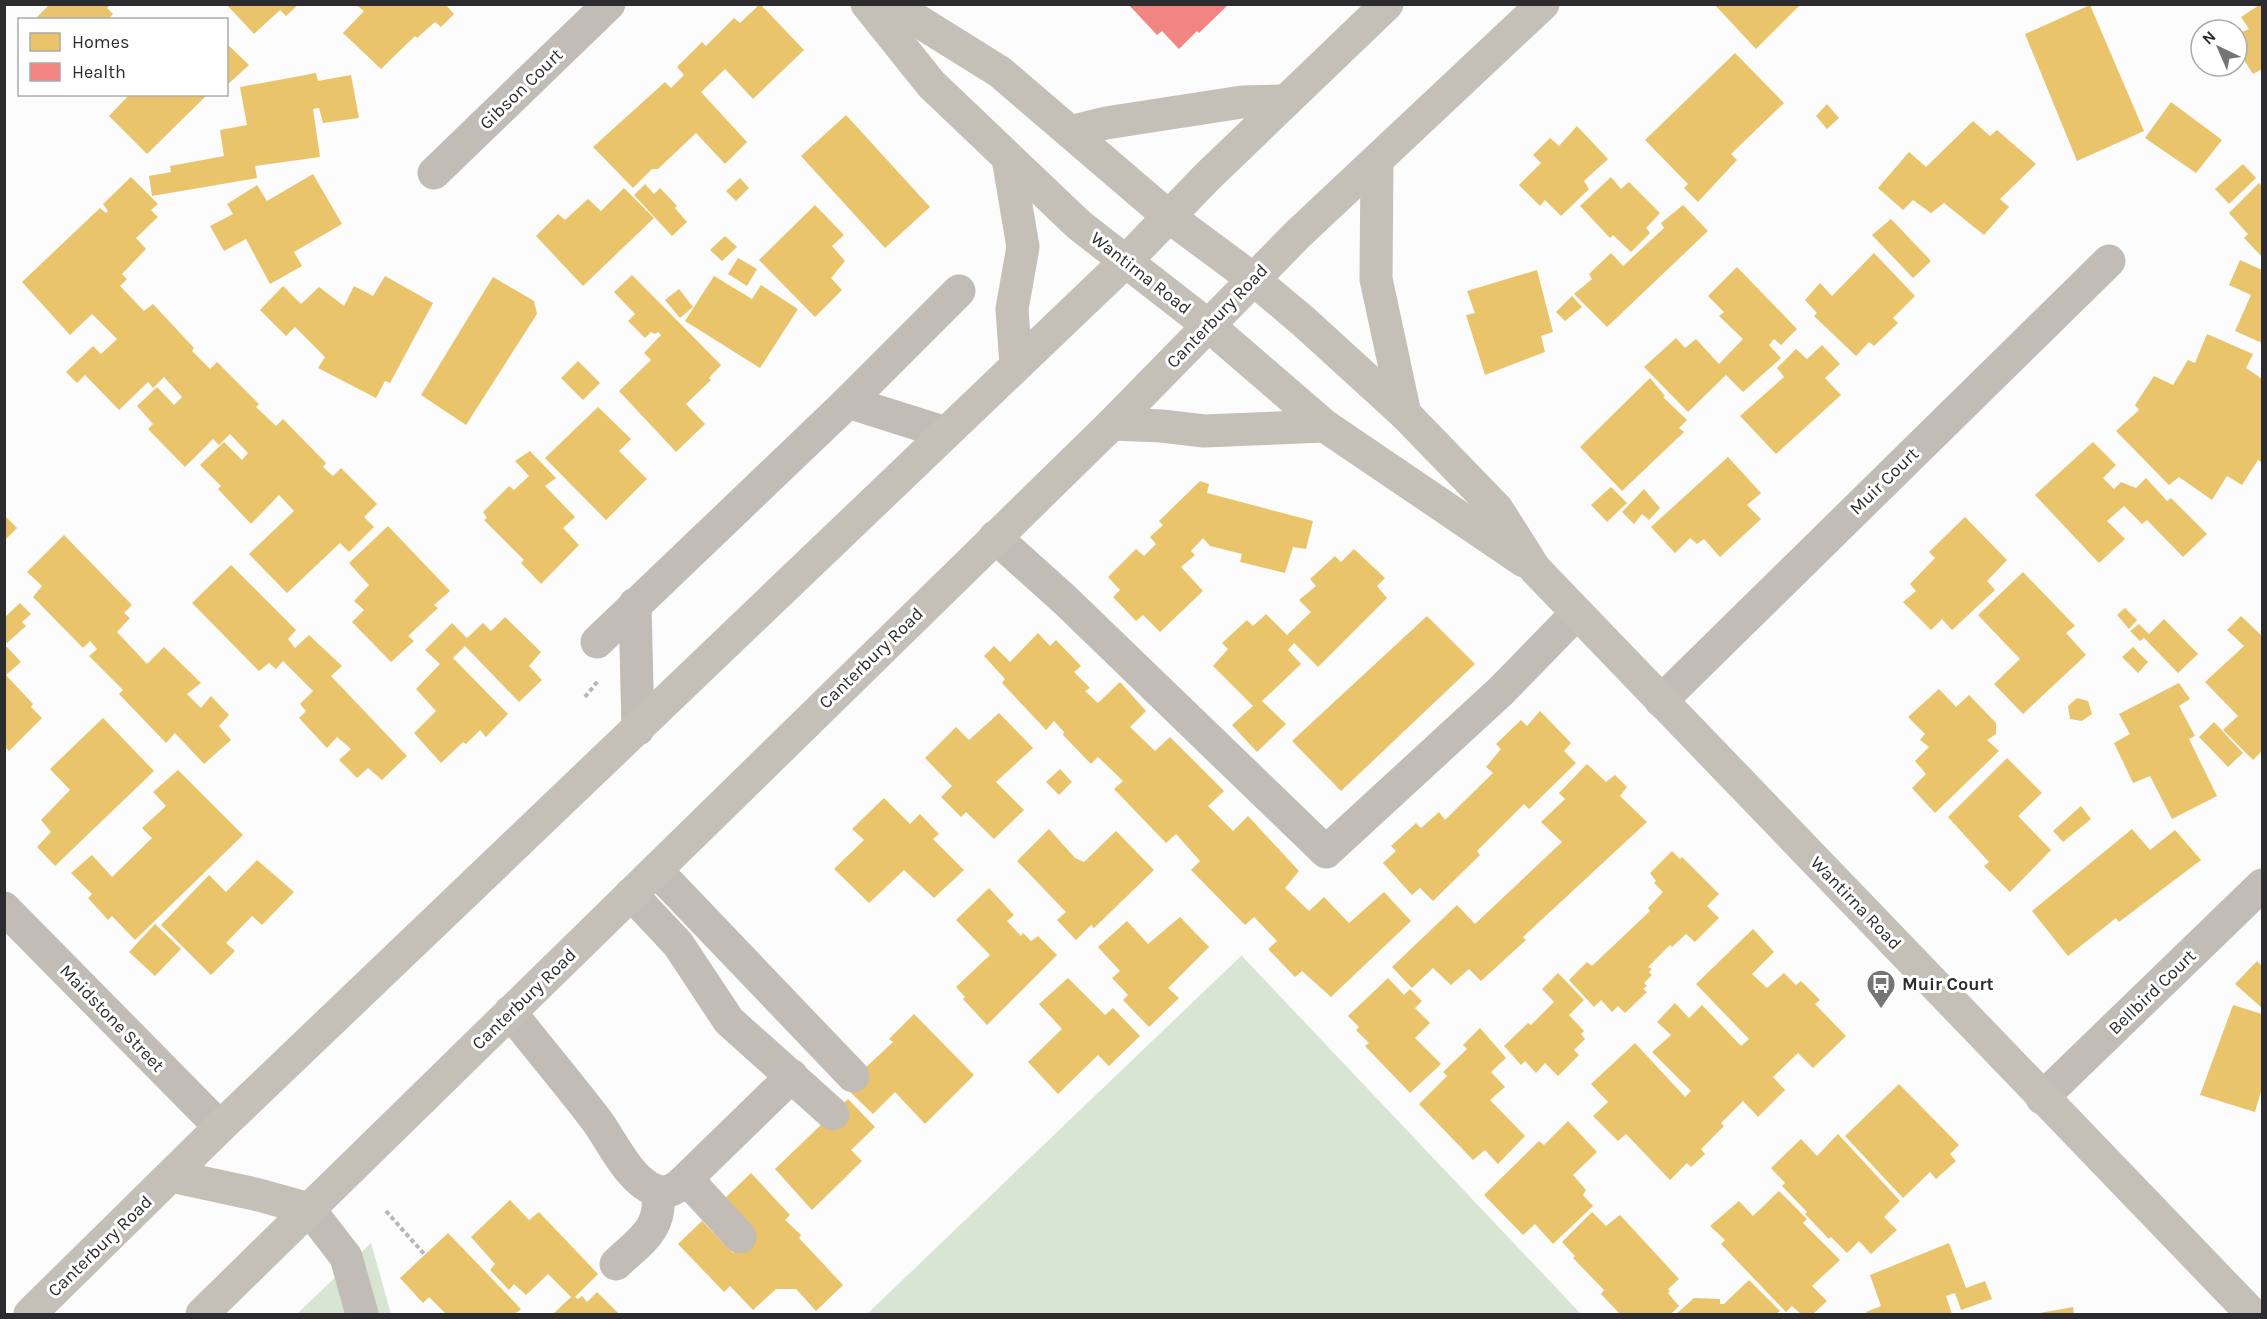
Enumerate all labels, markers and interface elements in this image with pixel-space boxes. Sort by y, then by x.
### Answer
legend [18,18,228,96]
north arrow [2189,18,2249,78]
text: N [2198,27,2220,48]
text: Homes [72,31,129,53]
street label: Gibson Court [475,44,567,134]
text: Health [72,61,126,83]
street label: Wantirna Road [1086,227,1196,319]
street label: Canterbury Road [1162,259,1272,373]
street label: Muir Court [1845,443,1923,519]
street label: Canterbury Road [814,603,928,713]
street label: Wantirna Road [1806,852,1906,954]
street label: Canterbury Road [467,944,581,1054]
street label: Bellbird Court [2104,945,2200,1039]
street label: Maidstone Street [55,960,169,1077]
bus stop icon: Muir Court [1865,968,1897,1010]
place label: Muir Court [1902,973,1994,995]
street label: Canterbury Road [43,1191,157,1301]

